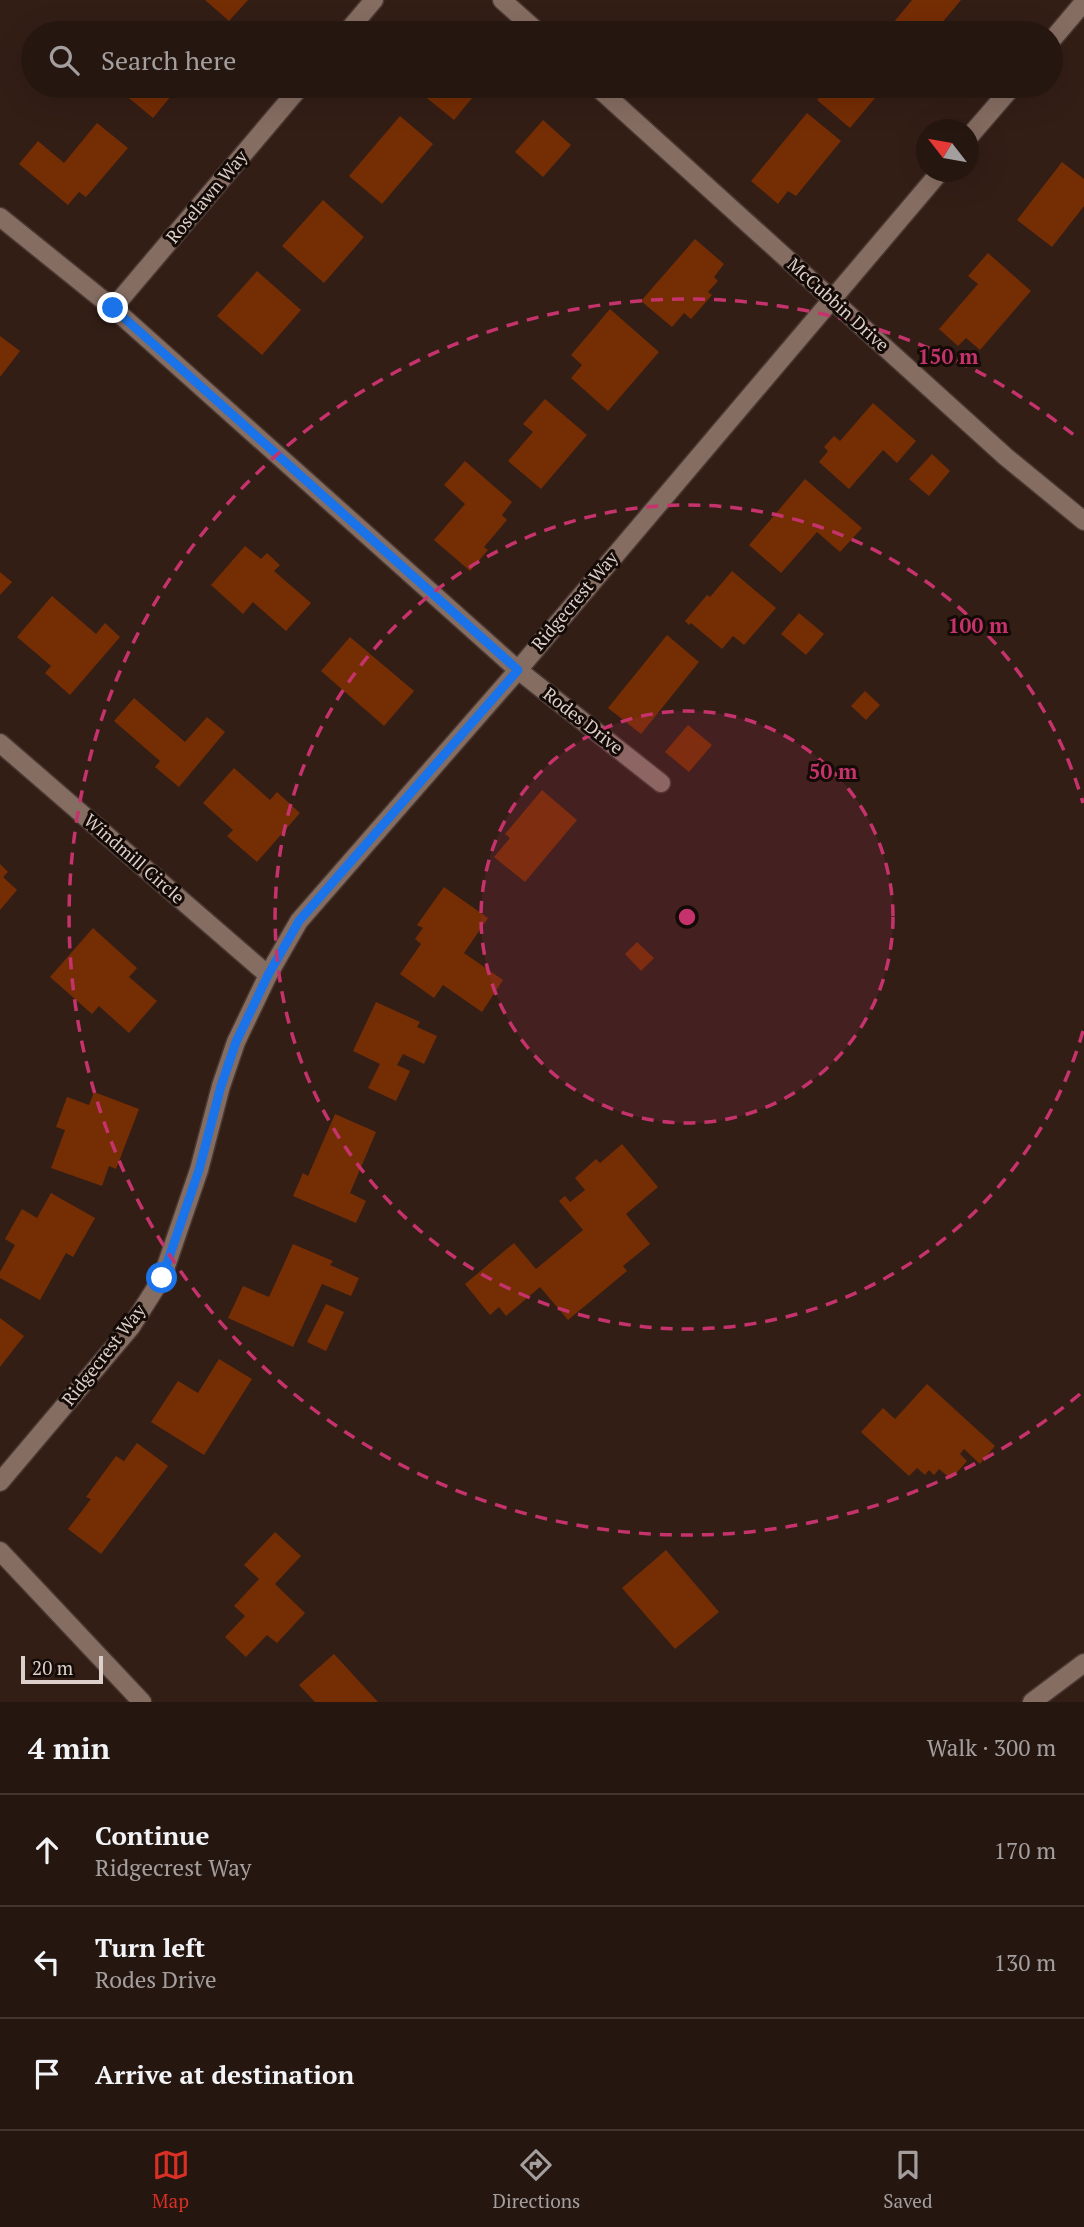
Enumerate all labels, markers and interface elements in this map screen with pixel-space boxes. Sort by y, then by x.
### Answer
search box [21,21,1063,98]
icon: search [45,41,83,79]
text: Search here [101,43,236,77]
north arrow [916,119,979,182]
street label: Roselawn Way [160,144,253,248]
street label: McCubbin Drive [783,252,895,356]
route end [97,292,128,323]
text: 150 m [918,342,979,370]
street label: Ridgecrest Way [526,545,623,655]
text: 100 m [948,611,1009,639]
street label: Rodes Drive [539,681,629,759]
text: 50 m [809,757,858,785]
street label: Windmill Circle [79,808,190,909]
centre of rings [675,905,699,929]
route start [146,1262,177,1293]
street label: Ridgecrest Way [56,1298,151,1410]
scale bar [21,1653,103,1685]
text: 20 m [32,1655,73,1680]
text: 4 min [28,1728,110,1768]
text: Walk · 300 m [927,1732,1056,1763]
text: Continue [95,1818,209,1852]
icon: ahead [28,1831,66,1869]
text: 170 m [994,1835,1056,1866]
text: Ridgecrest Way [95,1852,251,1883]
text: Turn left [95,1930,205,1964]
icon: left [28,1943,66,1981]
text: 130 m [994,1947,1056,1978]
text: Rodes Drive [95,1964,217,1995]
icon: arrive [28,2055,66,2093]
text: Arrive at destination [95,2057,354,2091]
tab: Map [152,2146,190,2213]
tab: Directions [493,2146,580,2213]
tab: Saved [883,2146,932,2213]

